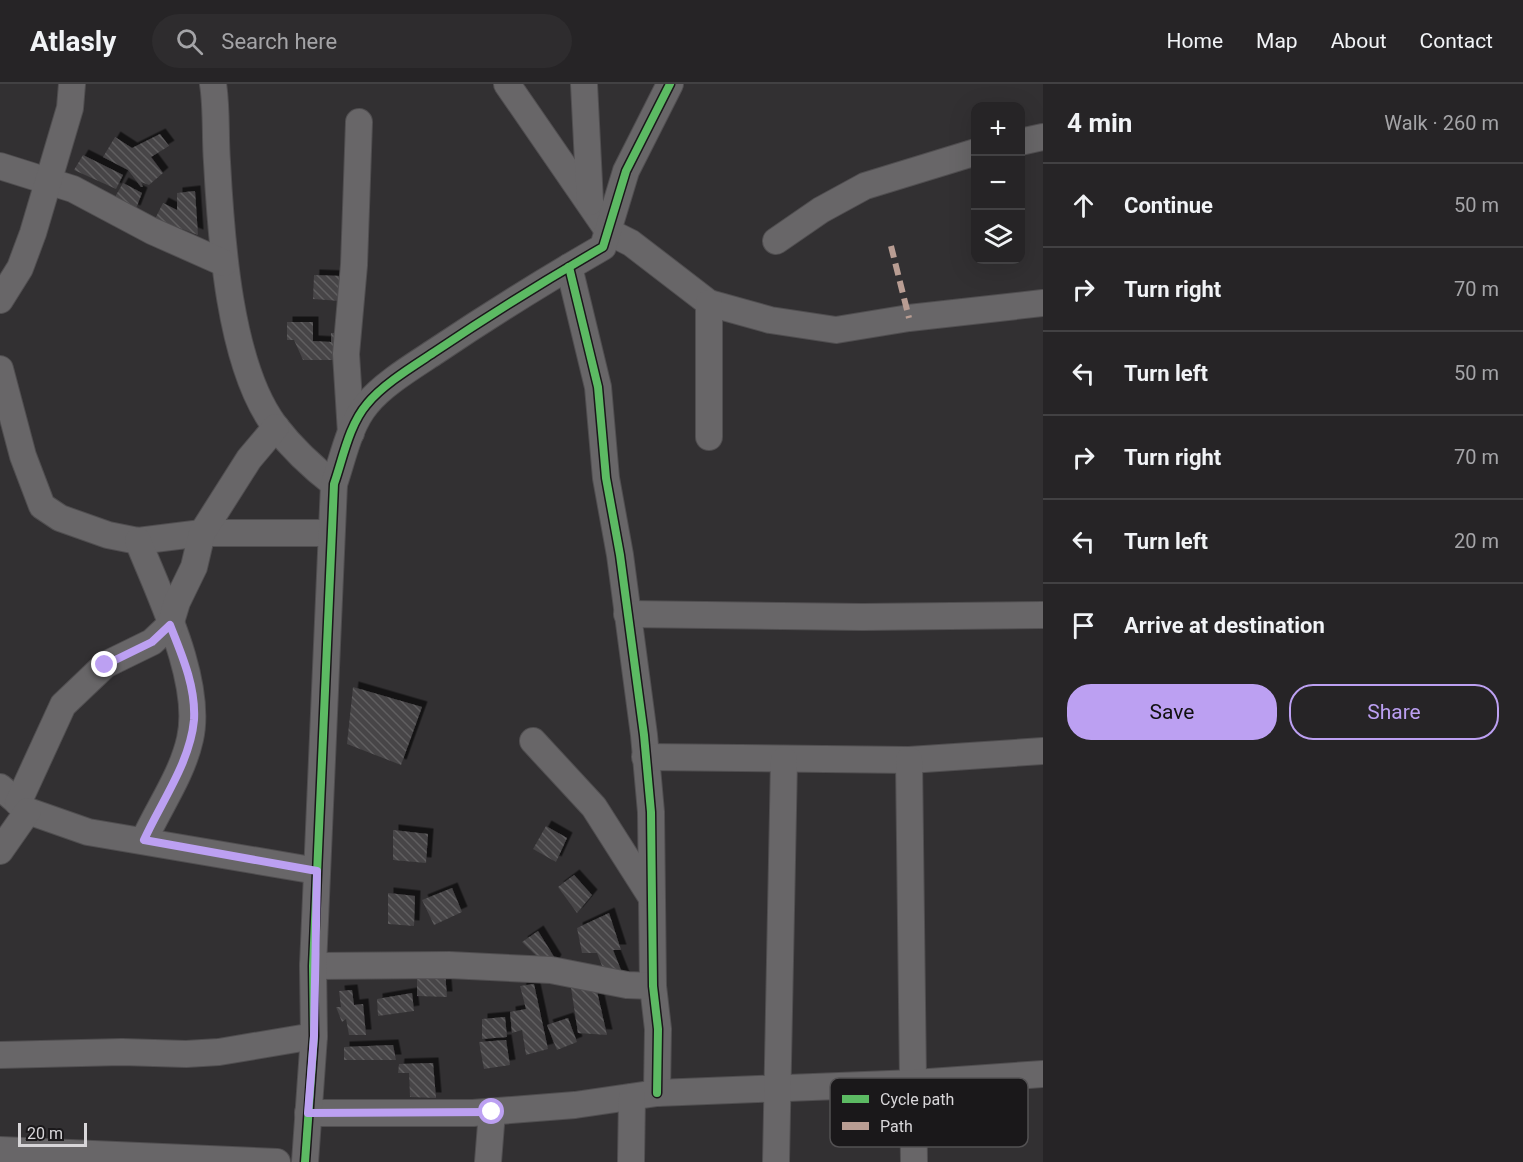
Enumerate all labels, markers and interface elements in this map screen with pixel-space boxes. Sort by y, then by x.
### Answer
search box [152,14,572,68]
text: Atlasly [30,25,116,58]
icon: search [173,25,206,58]
text: Search here [221,29,337,54]
text: Home [1167,29,1223,53]
text: Map [1256,29,1298,53]
text: About [1331,29,1387,53]
text: Contact [1420,29,1493,53]
map controls [971,102,1025,264]
button: + [971,102,1025,156]
text: 4 min [1067,108,1132,138]
text: Walk · 260 m [1384,111,1499,135]
button: − [971,156,1025,210]
icon: ahead [1067,189,1100,222]
text: Continue [1124,193,1213,218]
text: 50 m [1454,193,1499,217]
button: layers [971,210,1025,264]
icon: right [1067,273,1100,306]
text: Turn right [1124,277,1221,302]
text: 70 m [1454,277,1499,301]
icon: left [1067,357,1100,390]
text: Turn left [1124,361,1208,386]
text: 50 m [1454,361,1499,385]
icon: right [1067,441,1100,474]
text: Turn right [1124,445,1221,470]
text: 70 m [1454,445,1499,469]
icon: left [1067,525,1100,558]
text: Turn left [1124,529,1208,554]
text: 20 m [1454,529,1499,553]
icon: arrive [1067,609,1100,642]
text: Arrive at destination [1124,613,1325,638]
route end [91,651,117,677]
button: Save [1067,684,1277,740]
button: Share [1289,684,1499,740]
legend [830,1078,1028,1147]
text: Cycle path [880,1090,954,1109]
route start [478,1098,504,1124]
text: Path [880,1117,913,1136]
scale bar [18,1120,87,1148]
text: 20 m [27,1124,63,1143]

